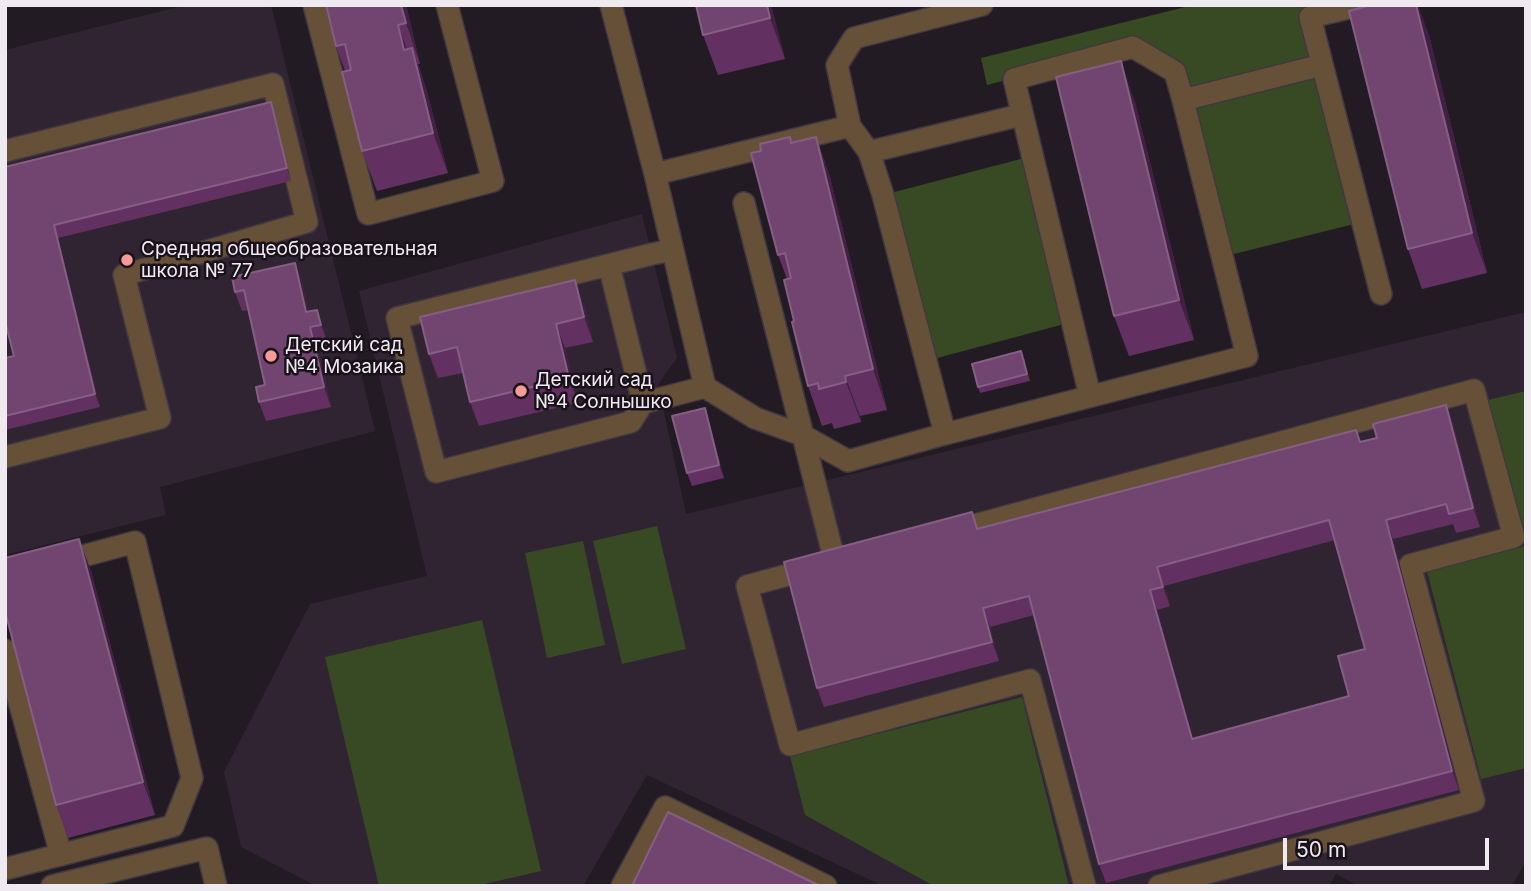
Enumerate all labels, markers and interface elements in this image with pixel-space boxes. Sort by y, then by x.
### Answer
place label: Средняя общеобразовательная школа № 77 [141,238,438,282]
marker: Средняя общеобразовательная школа № 77 [119,252,135,268]
place label: Детский сад №4 Мозаика [285,334,404,378]
marker: Детский сад №4 Мозаика [263,348,279,364]
place label: Детский сад №4 Солнышко [535,369,672,413]
marker: Детский сад №4 Солнышко [513,383,529,399]
scale bar [1286,824,1492,868]
text: 50 m [1296,837,1346,862]

